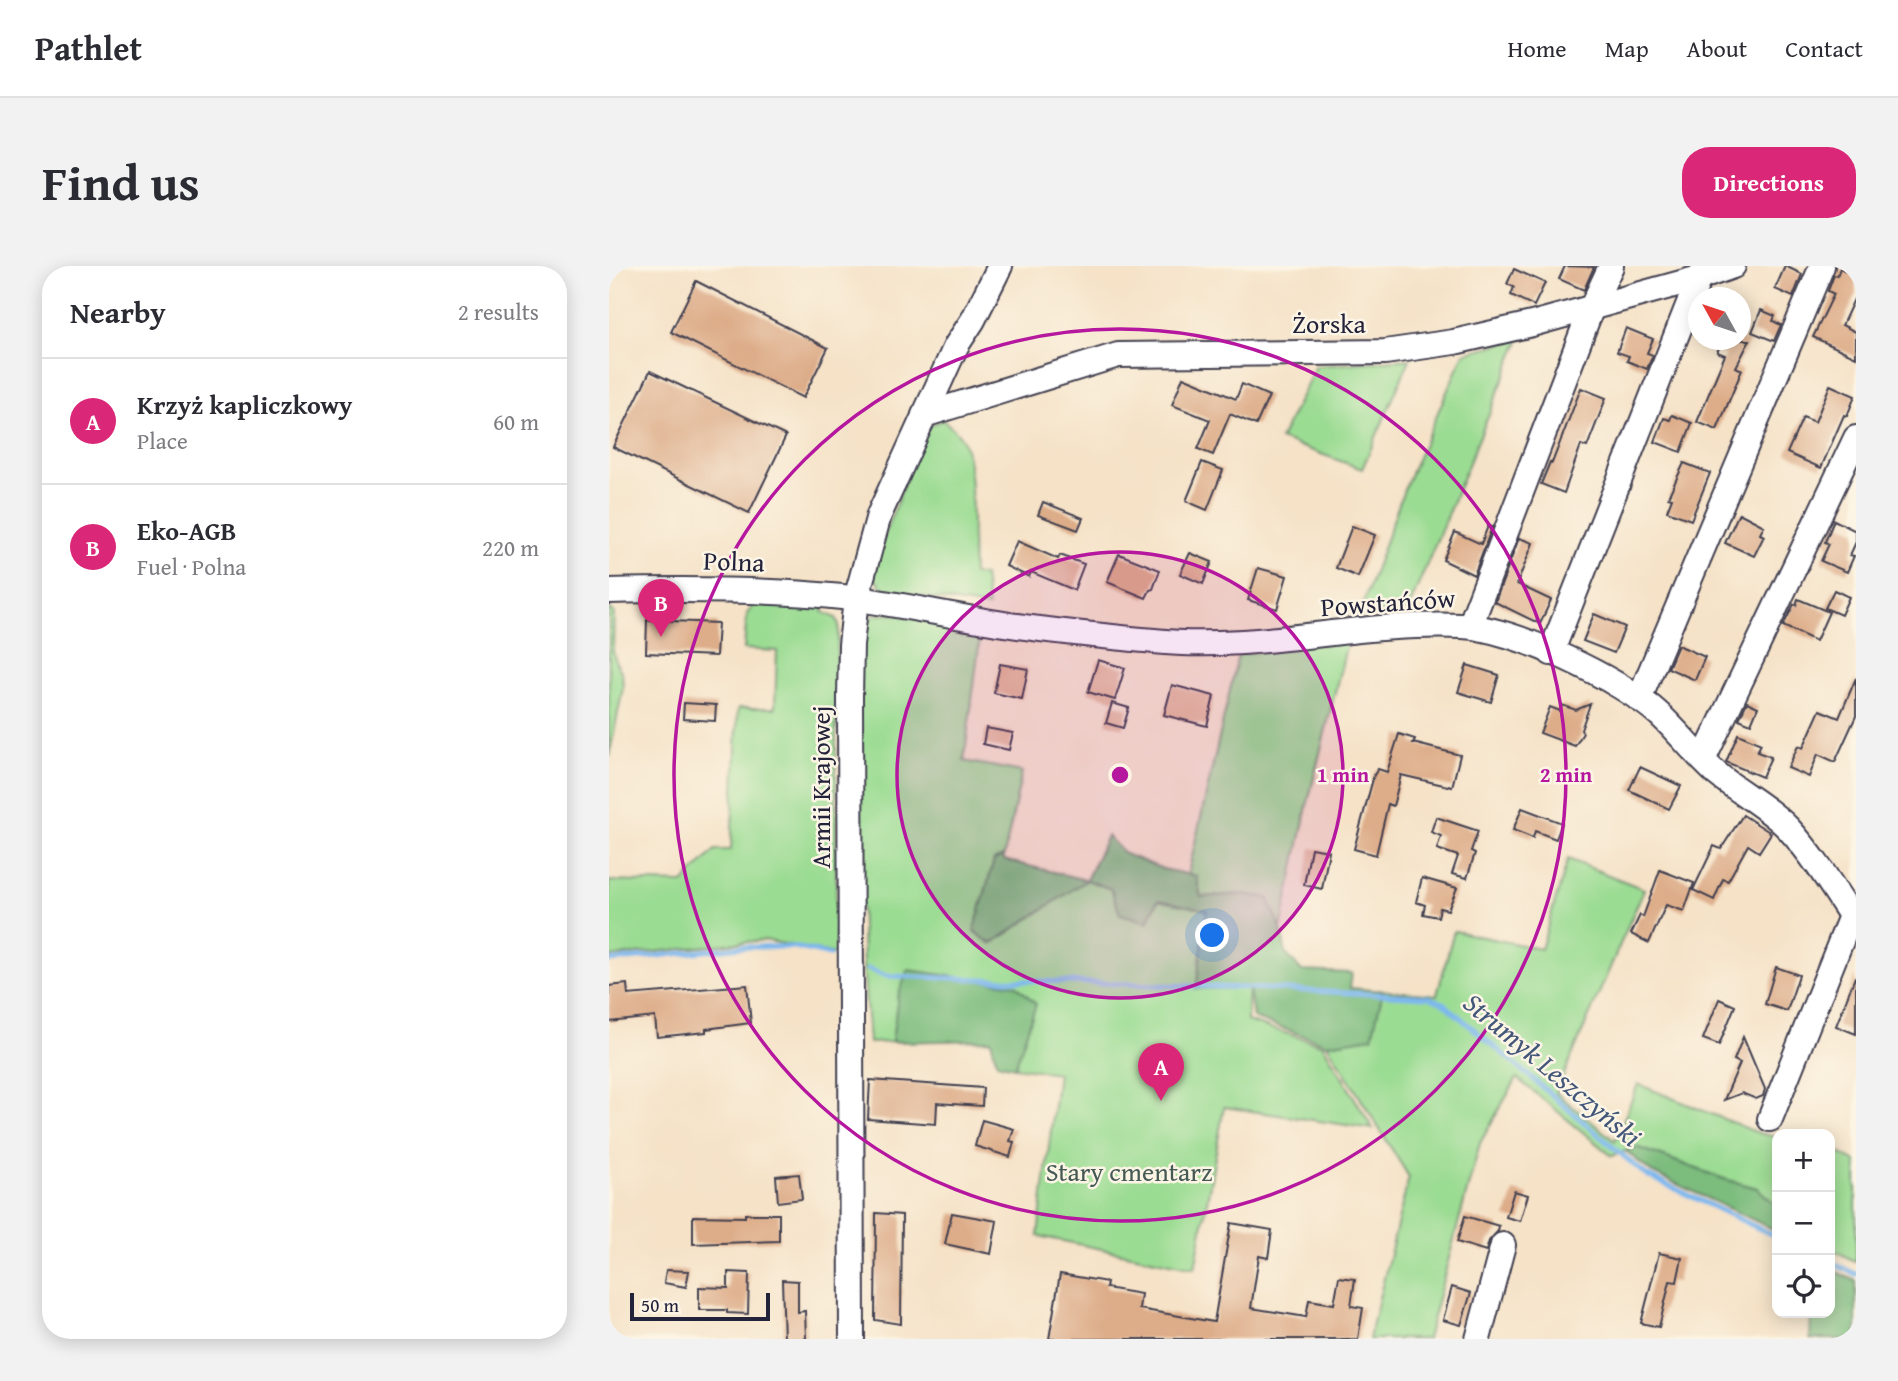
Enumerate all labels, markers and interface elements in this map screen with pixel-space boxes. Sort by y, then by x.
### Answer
text: Pathlet [35,24,142,72]
text: Home [1508,31,1567,66]
text: Map [1605,31,1649,66]
text: About [1687,31,1747,66]
text: Contact [1785,31,1863,66]
text: Find us [42,146,200,218]
button: Directions [1682,147,1856,218]
north arrow [1688,287,1751,350]
text: Nearby [70,290,166,334]
text: 2 results [458,295,539,328]
street label: Żorska [1292,304,1366,343]
text: Krzyż kapliczkowy [137,385,352,424]
text: A [86,405,100,438]
text: 60 m [493,405,539,438]
text: Place [137,424,188,457]
text: Eko-AGB [137,511,237,550]
text: B [86,531,100,564]
text: 220 m [482,531,539,564]
street label: Polna [703,540,766,582]
text: Fuel · Polna [137,550,246,583]
street label: Powstańców [1319,578,1457,626]
pin: B [638,579,684,637]
street label: Armii Krajowej [801,705,840,869]
text: 1 min [1317,759,1370,790]
text: 2 min [1540,759,1593,790]
centre of rings [1108,763,1132,787]
your location [1195,918,1229,952]
water label: Strumyk Leszczyński [1455,982,1651,1156]
pin: A [1138,1043,1184,1101]
map controls [1772,1129,1835,1318]
button: + [1772,1129,1835,1192]
park label: Stary cmentarz [1046,1152,1212,1191]
button: − [1772,1192,1835,1255]
button: locate [1772,1255,1835,1318]
scale bar [630,1290,770,1322]
text: 50 m [641,1291,679,1319]

